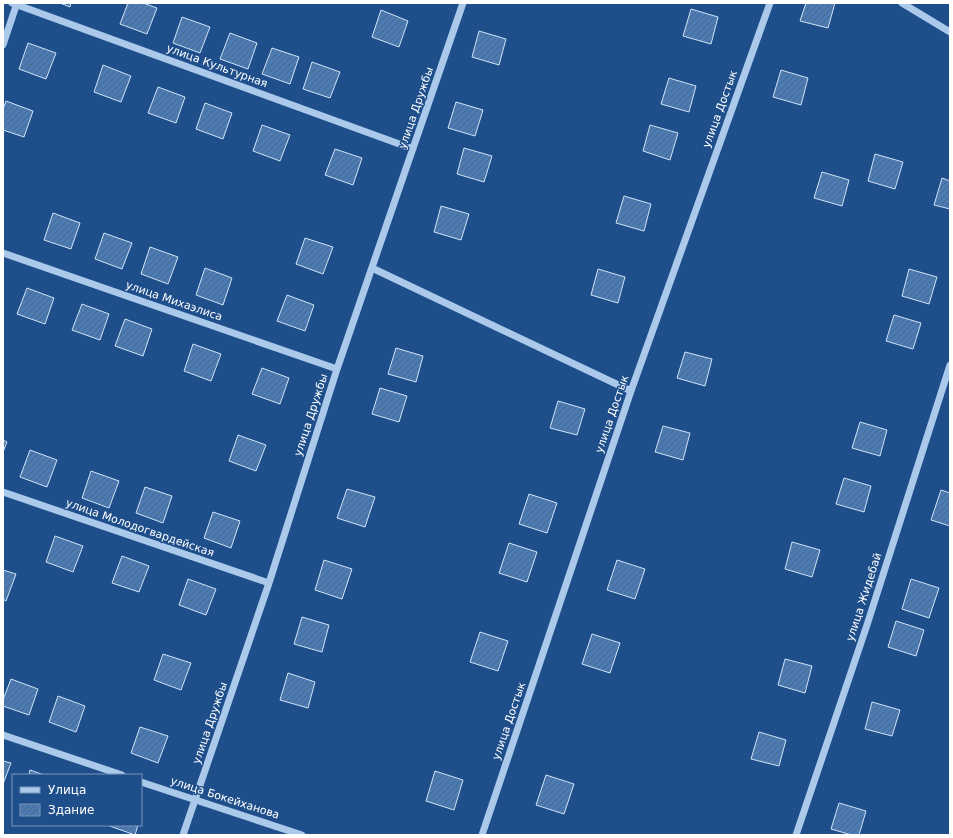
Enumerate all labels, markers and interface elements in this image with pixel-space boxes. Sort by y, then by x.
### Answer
street label: улица Культурная [165,42,269,90]
street label: улица Дружбы [396,65,436,151]
street label: улица Достык [700,68,740,150]
street label: улица Михаэлиса [124,278,224,324]
street label: улица Дружбы [292,372,330,458]
street label: улица Достык [593,373,632,455]
street label: улица Молодогвардейская [64,496,216,560]
street label: улица Жидебай [844,551,884,643]
street label: улица Дружбы [190,680,230,766]
street label: улица Достык [490,680,529,762]
legend [12,774,142,826]
street label: улица Бокейханова [169,774,281,822]
text: Улица [48,783,86,797]
text: Здание [48,803,94,817]

